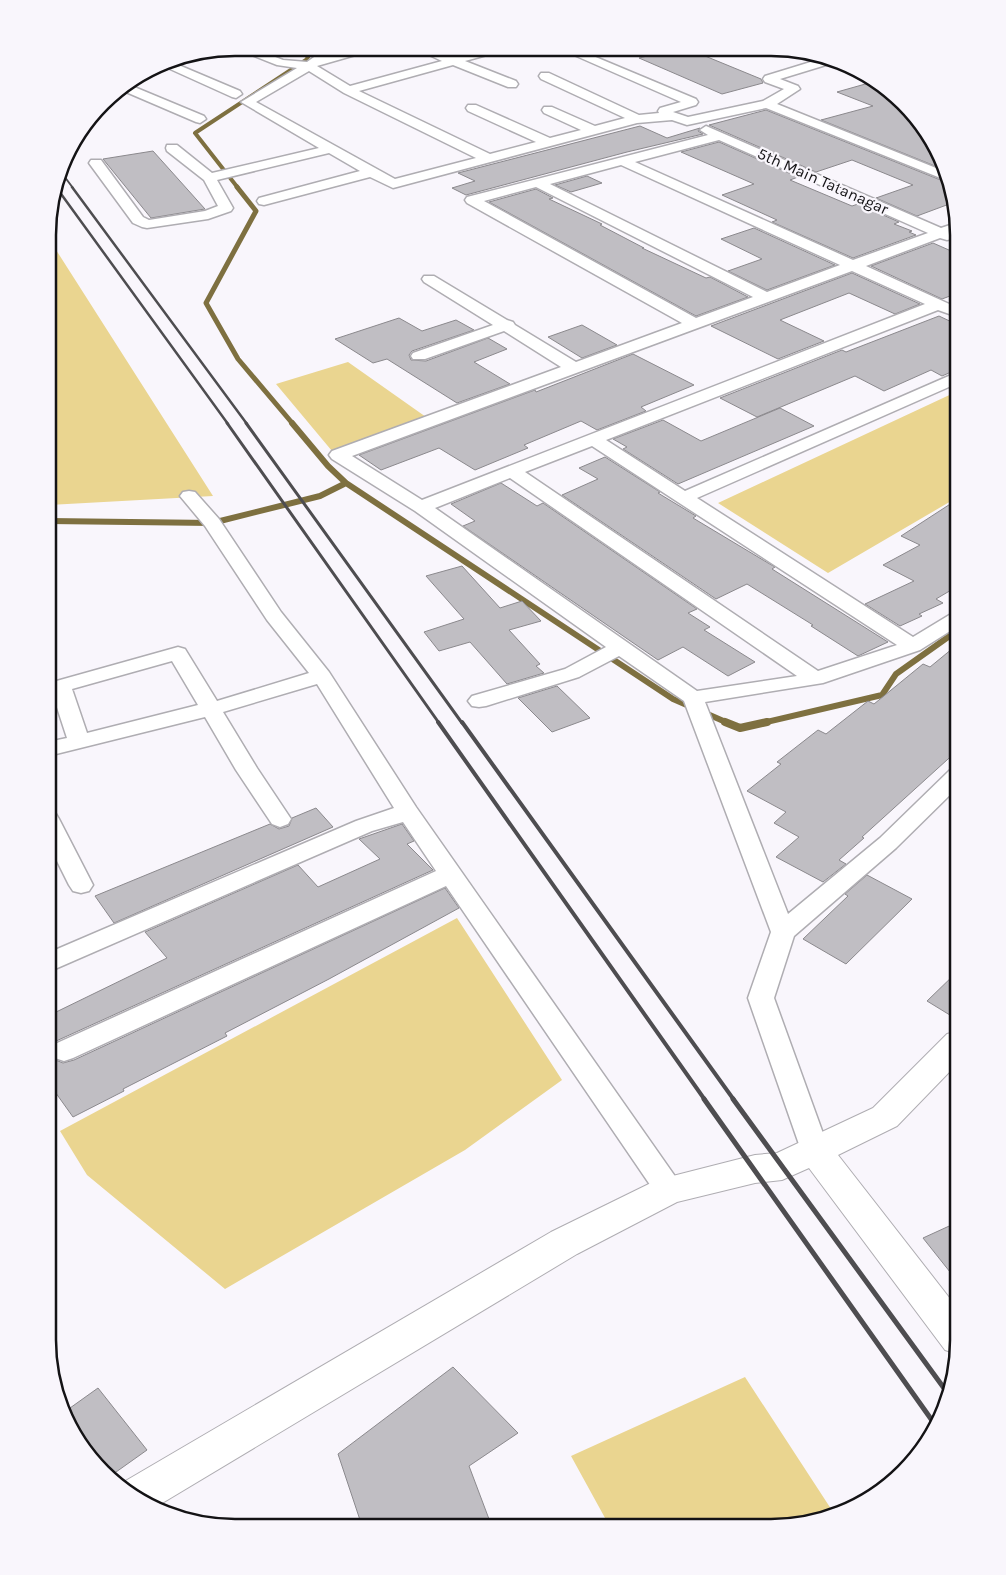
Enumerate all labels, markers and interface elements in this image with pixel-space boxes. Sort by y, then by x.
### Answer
street label: 5th Main Tatanagar [755,144,892,219]

